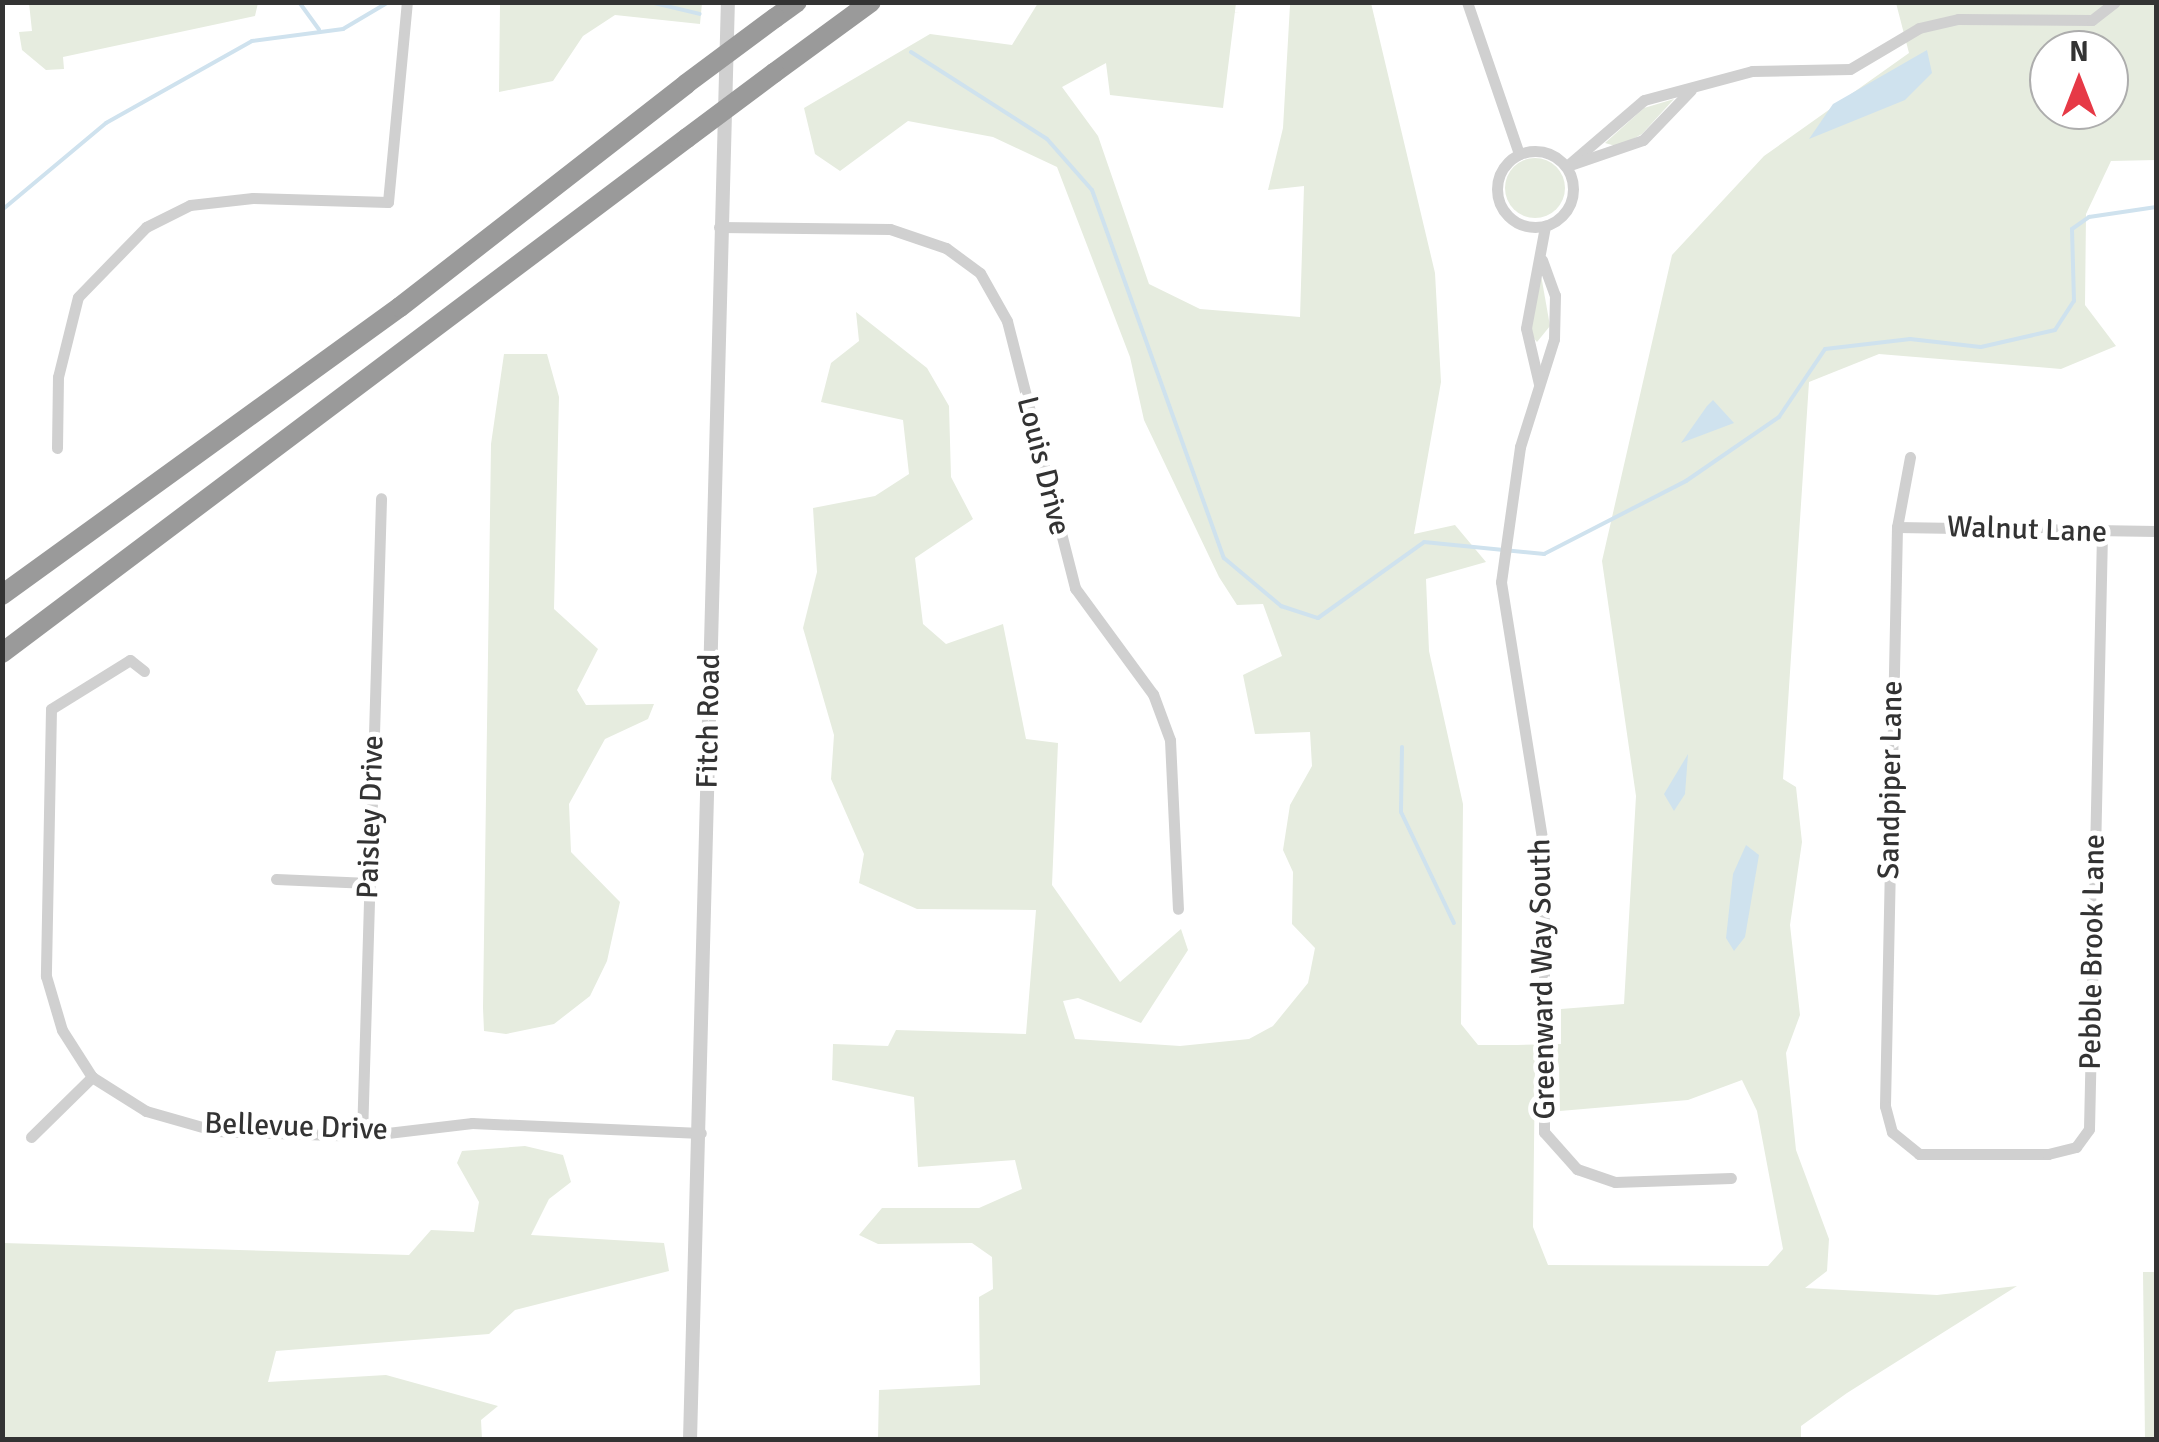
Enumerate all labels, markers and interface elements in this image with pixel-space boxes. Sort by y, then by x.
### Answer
north arrow [2029,30,2129,130]
text: N [2069,35,2089,69]
street label: Louis Drive [1008,393,1078,539]
street label: Walnut Lane [1946,509,2108,551]
street label: Fitch Road [690,653,728,789]
street label: Sandpiper Lane [1871,680,1911,880]
street label: Paisley Drive [350,735,392,899]
street label: Pebble Brook Lane [2073,834,2113,1070]
street label: Greenward Way South [1523,838,1563,1120]
street label: Bellevue Drive [204,1106,388,1148]

